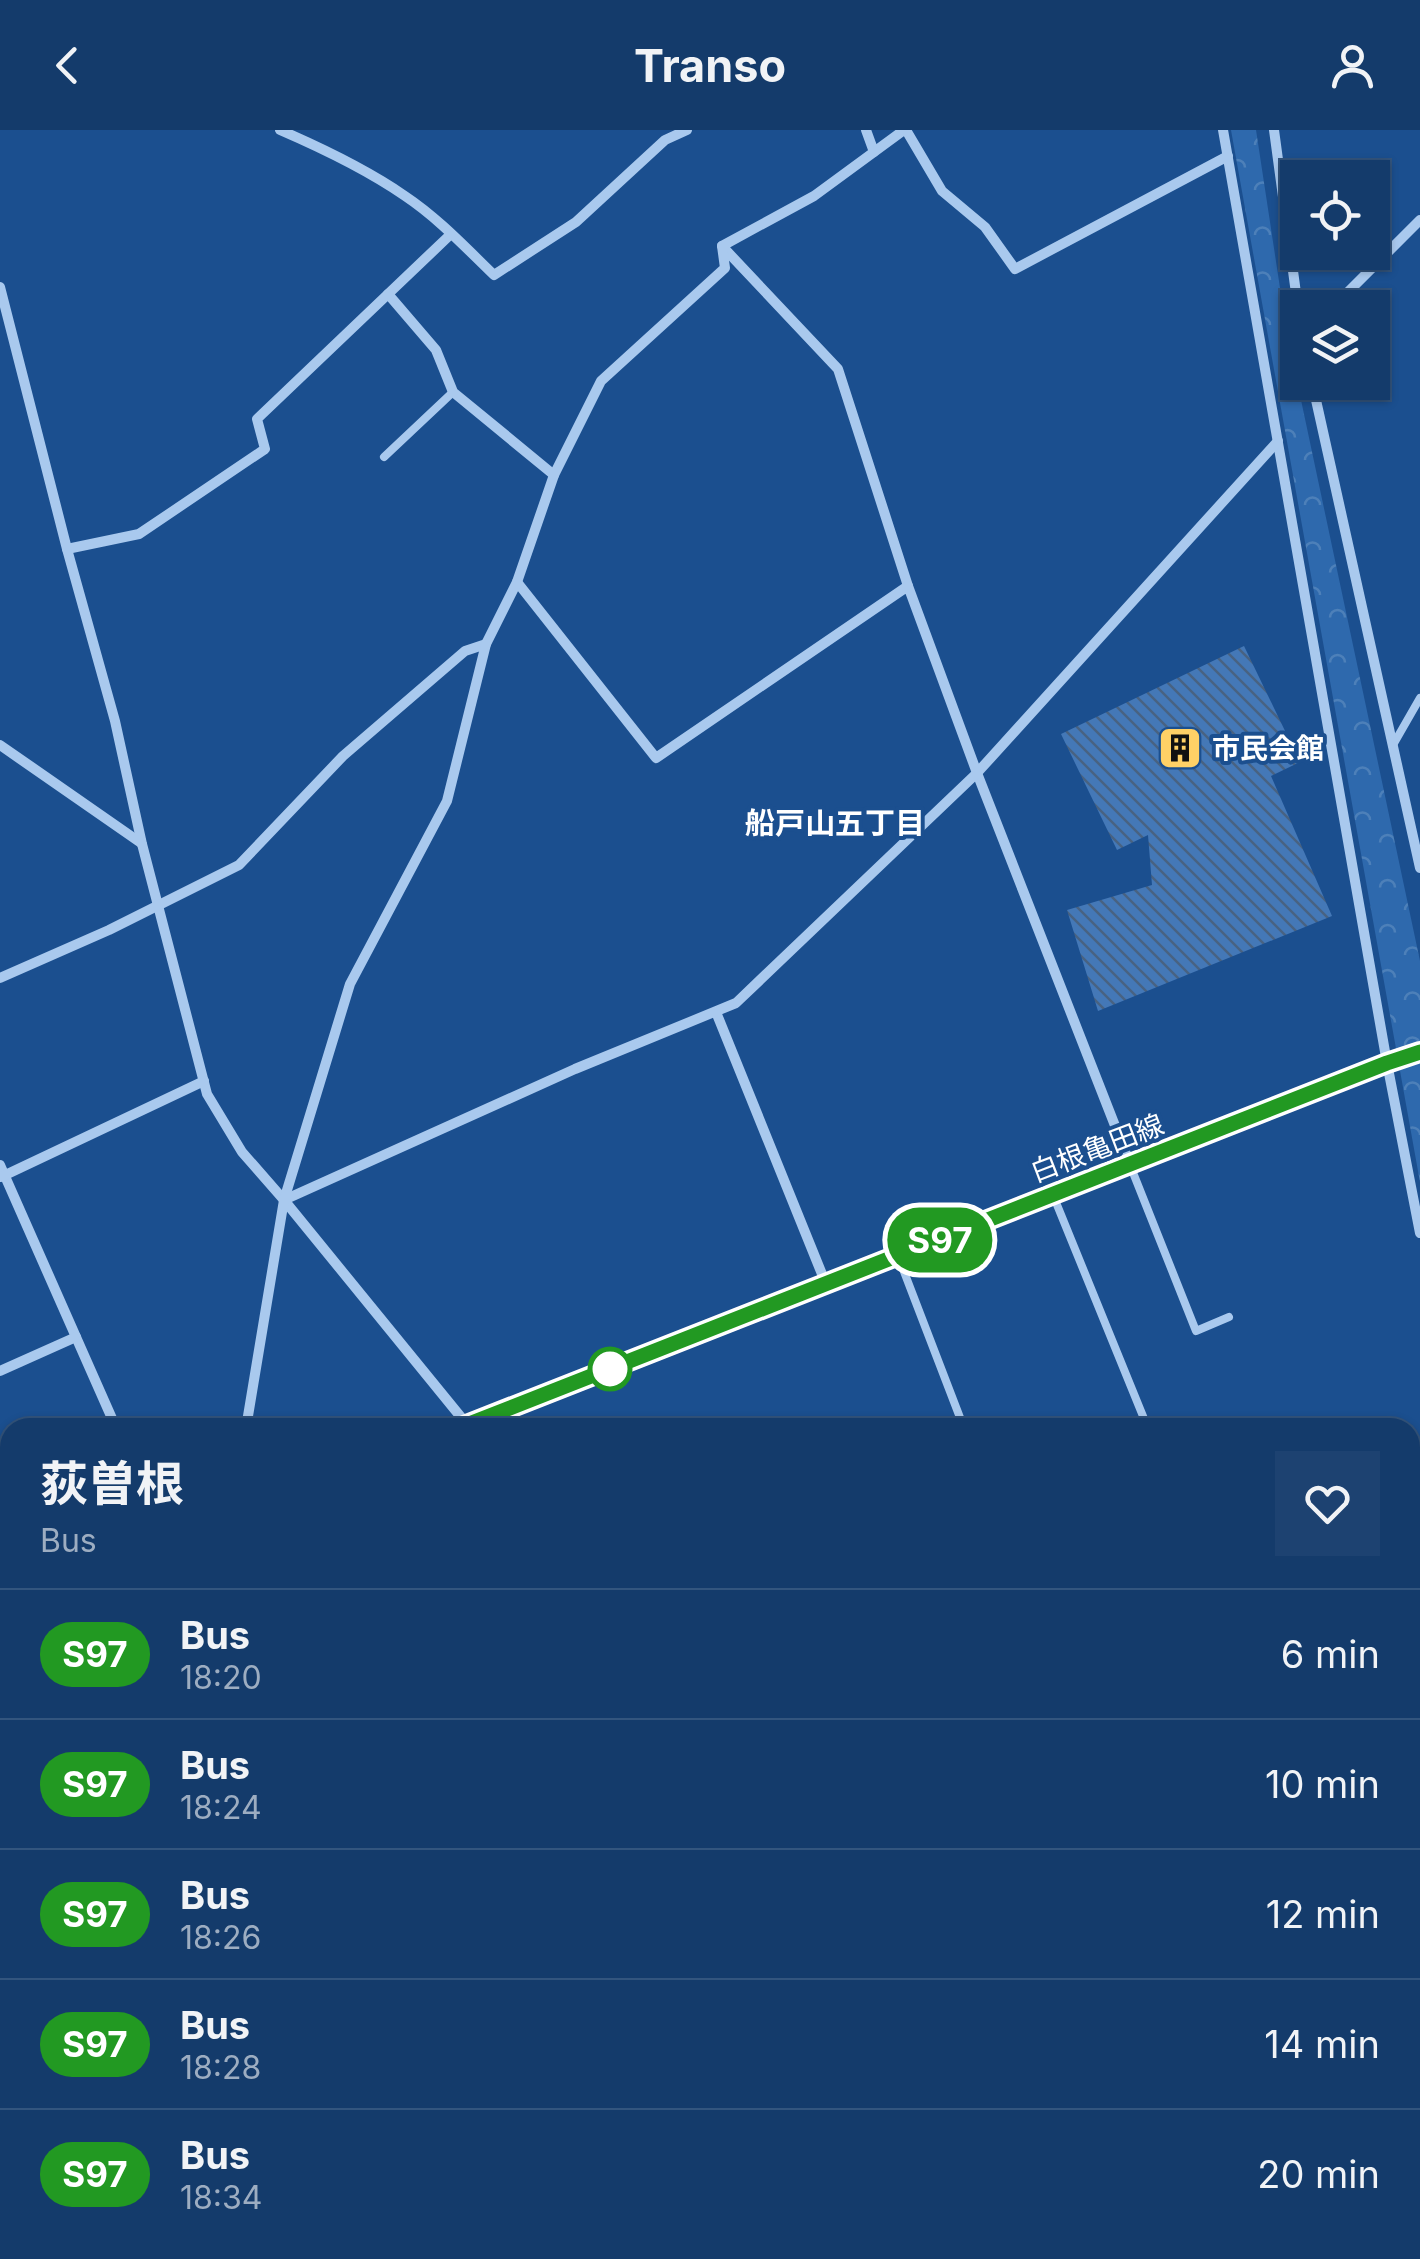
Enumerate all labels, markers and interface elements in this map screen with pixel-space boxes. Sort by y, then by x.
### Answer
icon: back [40,38,95,93]
text: Transo [634,38,786,93]
icon: person [1325,38,1380,93]
map controls [1280,160,1390,400]
button: locate [1280,160,1390,270]
button: layers [1280,290,1390,400]
building icon: 市民会館 [1157,725,1203,771]
place label: 市民会館 [1212,731,1324,765]
district label: 船戸山五丁目 [745,805,925,841]
street label: 白根亀田線 [1026,1107,1168,1189]
line badge: S97 [882,1208,998,1272]
text: S97 [907,1219,973,1261]
unlabelled marker [589,1348,631,1390]
button: heart [1275,1451,1380,1556]
text: 荻曽根 [40,1454,184,1513]
text: Bus [40,1521,97,1560]
text: Bus [180,1612,250,1658]
text: 6 min [1281,1631,1380,1677]
text: S97 [62,1633,128,1675]
text: 18:20 [180,1658,262,1697]
text: Bus [180,1742,250,1788]
text: 10 min [1265,1761,1380,1807]
text: S97 [62,1763,128,1805]
text: 18:24 [180,1788,262,1827]
text: Bus [180,1872,250,1918]
text: 12 min [1266,1891,1380,1937]
text: S97 [62,1893,128,1935]
text: 18:26 [180,1918,261,1957]
text: Bus [180,2002,250,2048]
text: 14 min [1264,2021,1380,2067]
text: S97 [62,2023,128,2065]
text: 18:28 [180,2048,261,2087]
text: Bus [180,2132,250,2178]
text: 20 min [1257,2151,1380,2197]
text: S97 [62,2153,128,2195]
text: 18:34 [180,2178,262,2217]

